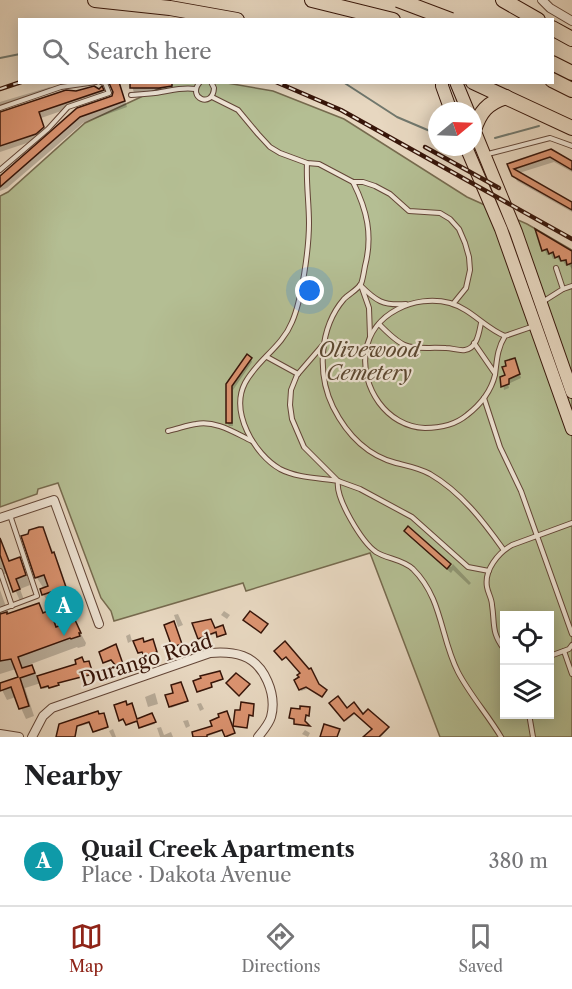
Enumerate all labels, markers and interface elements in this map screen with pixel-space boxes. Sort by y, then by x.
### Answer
search box [18,18,554,84]
icon: search [39,35,72,68]
text: Search here [87,38,212,65]
north arrow [428,102,482,156]
your location [295,276,324,305]
park label: Olivewood Cemetery [318,338,422,385]
pin: A [44,586,84,636]
map controls [500,611,554,719]
button: locate [500,611,554,665]
street label: Durango Road [77,628,215,692]
button: layers [500,665,554,719]
text: Nearby [24,760,122,792]
text: Quail Creek Apartments [81,836,355,863]
text: A [36,849,51,873]
text: 380 m [489,849,548,873]
text: Place · Dakota Avenue [81,863,291,887]
tab: Map [69,920,103,976]
tab: Directions [241,920,320,976]
tab: Saved [459,920,503,976]

